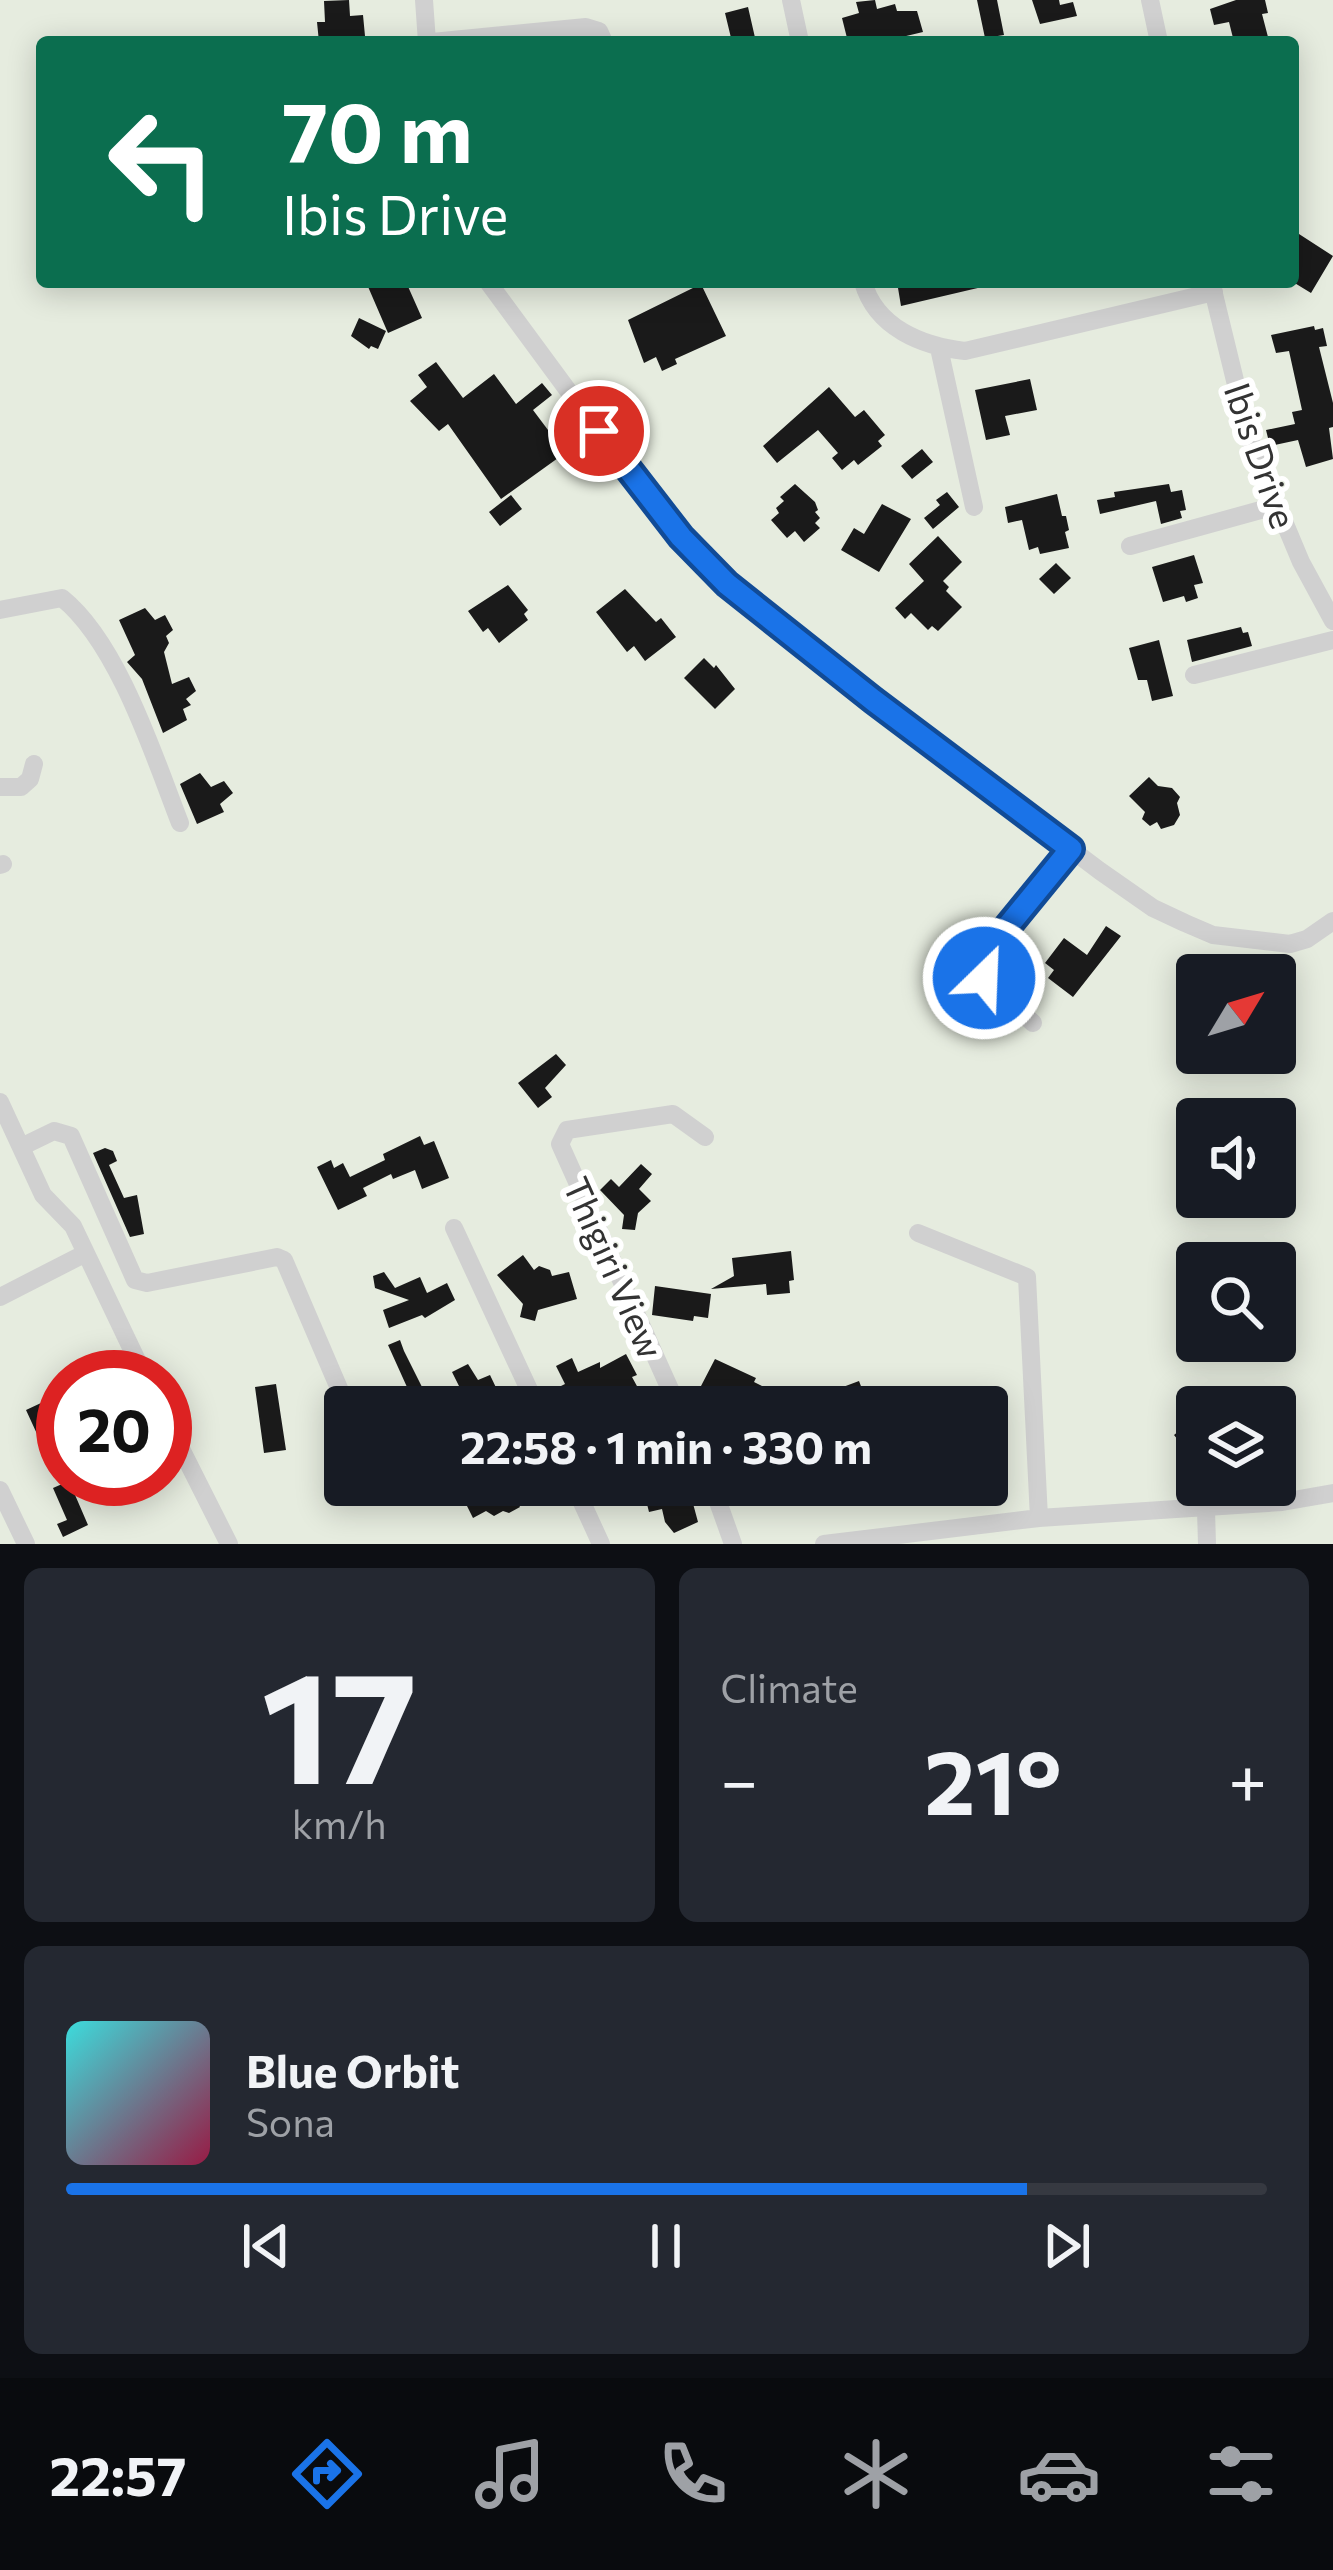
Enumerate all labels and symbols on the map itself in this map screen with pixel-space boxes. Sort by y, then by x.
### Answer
street label: Ibis Drive [1217,377,1307,533]
pin [548,380,650,482]
position arrow [921,915,1047,1041]
north arrow [1176,954,1296,1074]
street label: Thigiri View [556,1170,674,1364]
speed limit sign: 20 [36,1350,192,1506]

